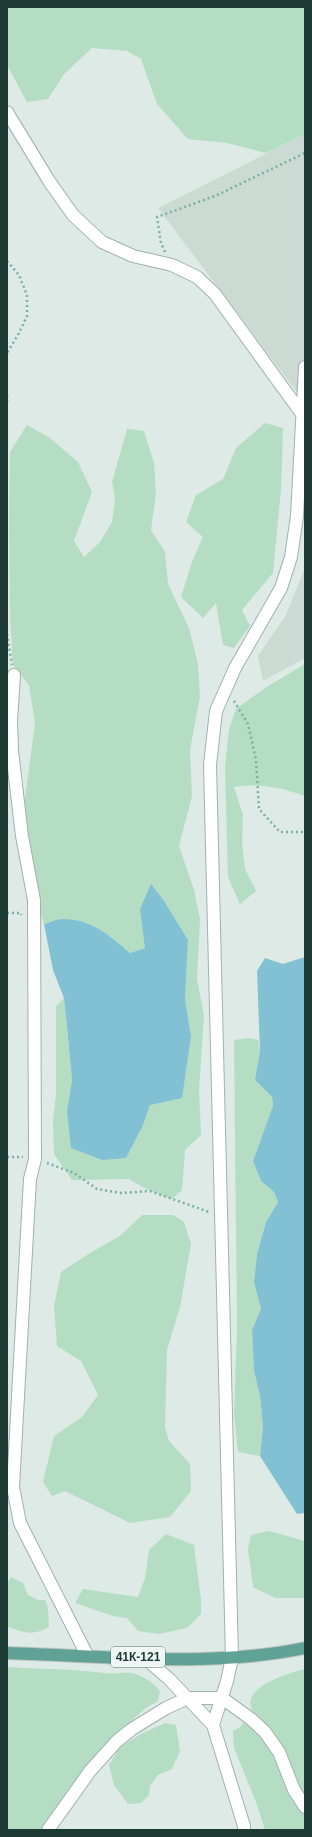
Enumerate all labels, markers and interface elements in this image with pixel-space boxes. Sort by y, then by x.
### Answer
road number: 41К-121 [111,1647,165,1667]

